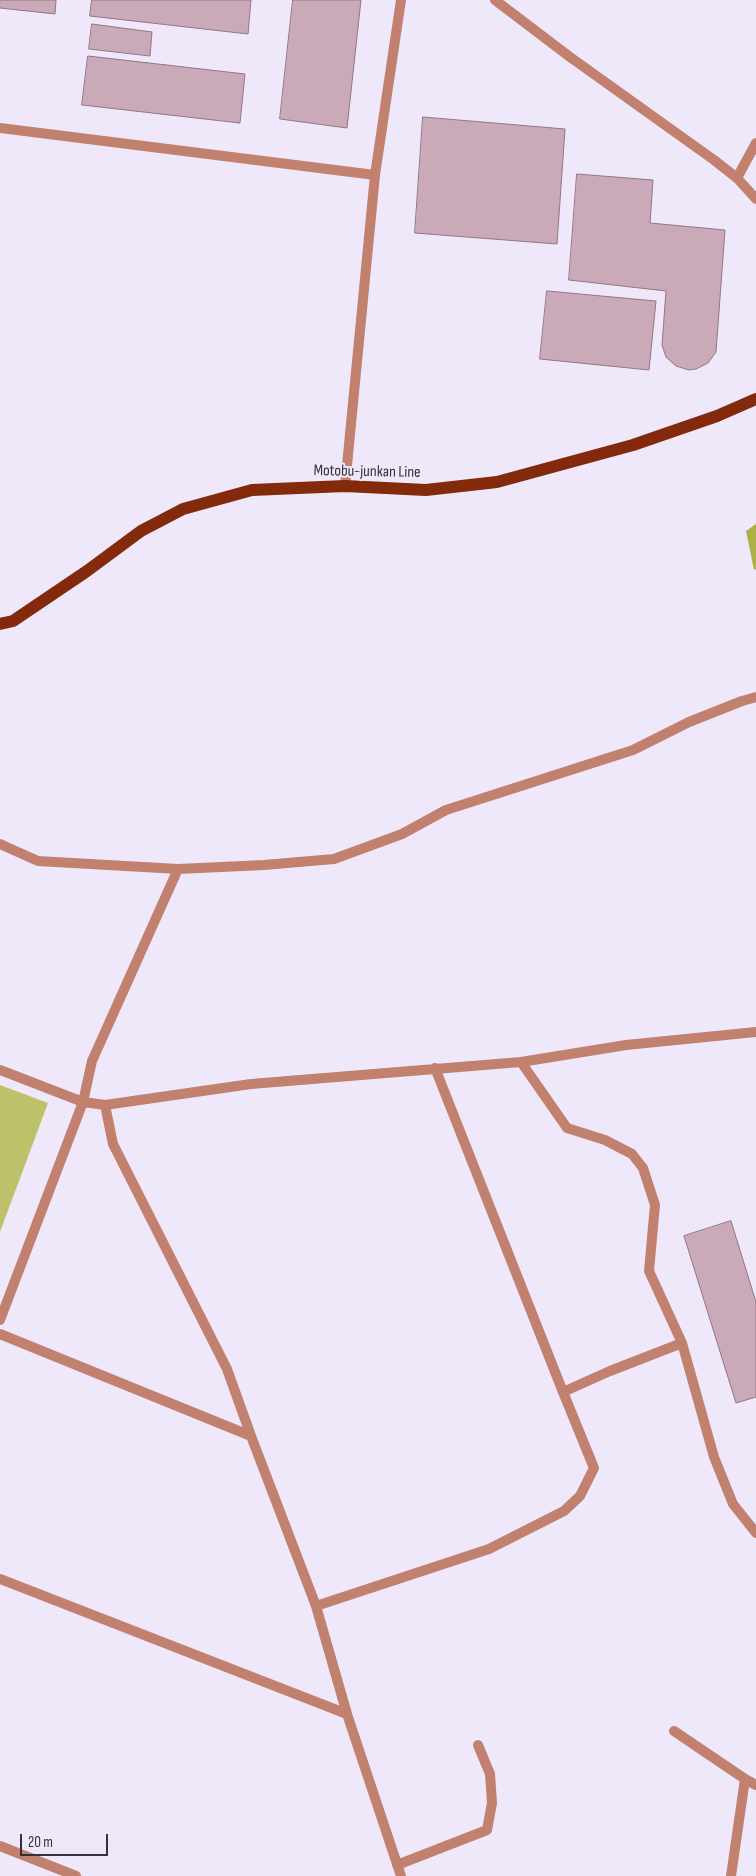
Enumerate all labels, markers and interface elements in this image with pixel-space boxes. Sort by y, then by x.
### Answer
street label: Motobu-junkan Line [313,461,421,483]
scale bar [22,1824,110,1856]
text: 20 m [28,1833,53,1852]

